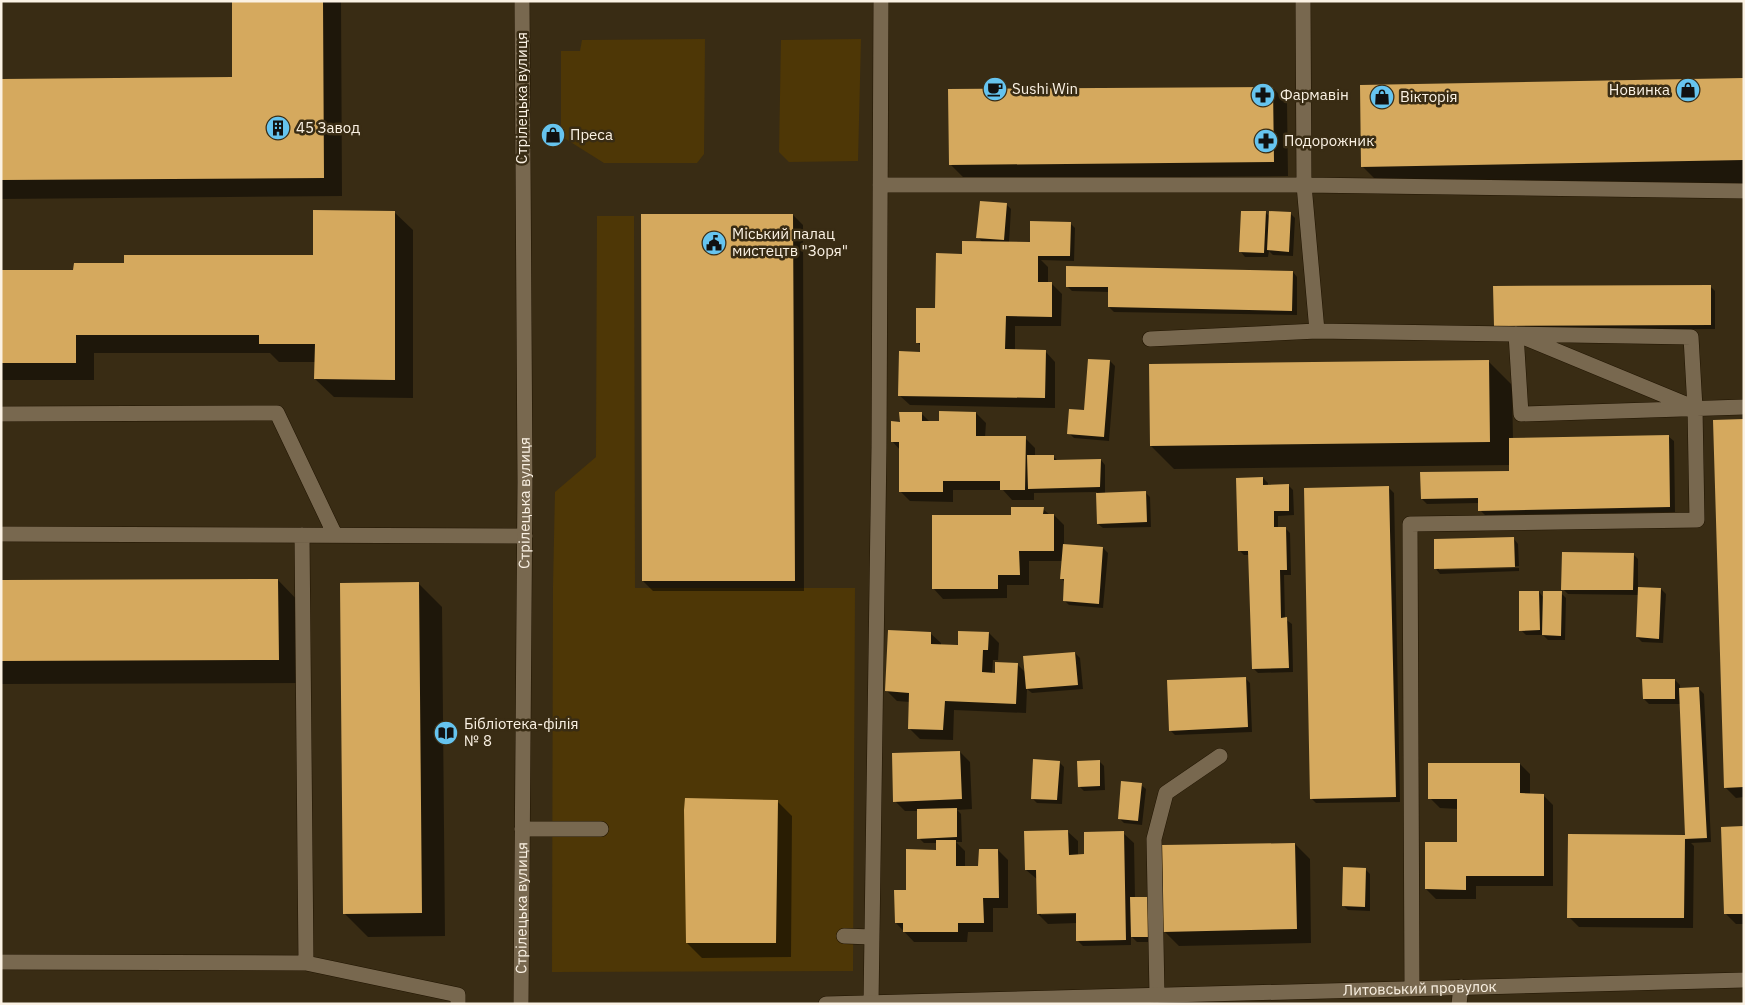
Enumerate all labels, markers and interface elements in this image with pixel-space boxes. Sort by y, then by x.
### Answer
street label: Стрілецька вулиця [512,32,531,164]
cafe icon: Sushi Win [982,76,1008,102]
shop icon: Новинка [1675,77,1701,103]
place label: Sushi Win [1012,79,1078,98]
place label: Новинка [1609,80,1670,99]
pharmacy icon: Фармавін [1250,82,1276,108]
shop icon: Вікторія [1369,84,1395,110]
place label: Фармавін [1280,85,1349,104]
place label: Вікторія [1400,87,1458,106]
building icon: 45 Завод [265,115,291,141]
place label: 45 Завод [296,118,360,137]
shop icon: Преса [540,122,566,148]
place label: Преса [570,125,613,144]
pharmacy icon: Подорожник [1253,128,1279,154]
place label: Подорожник [1284,131,1374,150]
place label: Міський палац мистецтв "Зоря" [732,224,848,260]
public building icon: Міський палац мистецтв "Зоря" [701,230,727,256]
street label: Стрілецька вулиця [514,437,534,569]
place label: Бібліотека-філія № 8 [464,714,579,750]
library icon: Бібліотека-філія № 8 [433,720,459,746]
street label: Стрілецька вулиця [511,842,531,974]
street label: Литовський провулок [1343,976,1497,999]

